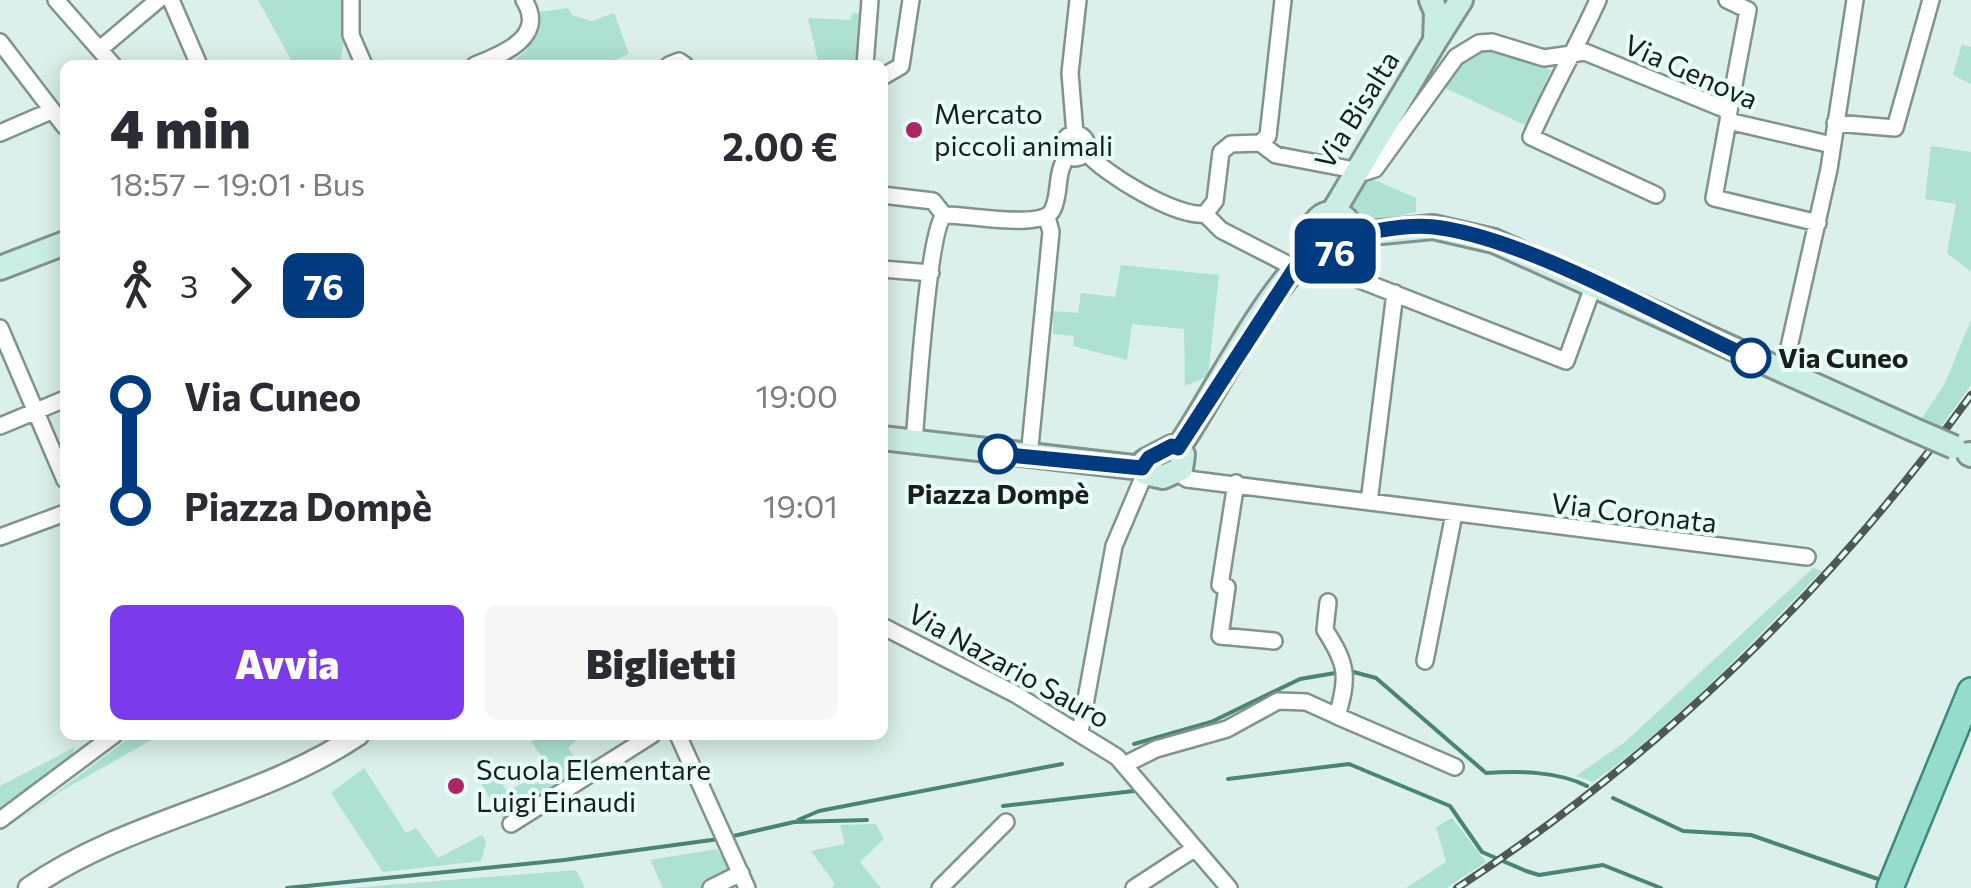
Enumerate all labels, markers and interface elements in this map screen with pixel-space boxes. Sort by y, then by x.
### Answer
street label: Via Genova [1619,27,1764,116]
street label: Via Bisalta [1307,44,1406,175]
text: 4 min [110,92,251,159]
place label: Mercato piccoli animali [934,96,1113,162]
marker: Mercato piccoli animali [903,119,925,141]
text: 2.00 € [722,122,838,169]
text: 18:57 – 19:01 · Bus [110,163,365,203]
line badge: 76 [1290,218,1380,284]
text: 76 [1315,230,1355,273]
icon: walk [110,258,165,313]
icon: forward [213,258,268,313]
text: 76 [303,264,344,307]
text: 3 [180,265,198,305]
marker: Via Cuneo [1732,339,1770,377]
place label: Via Cuneo [1778,340,1909,374]
text: Via Cuneo [184,372,361,419]
text: 19:00 [756,375,838,415]
marker: Piazza Dompè [979,435,1017,473]
place label: Piazza Dompè [907,476,1089,510]
text: Piazza Dompè [184,482,432,529]
text: 19:01 [763,485,838,525]
street label: Via Coronata [1549,485,1719,539]
street label: Via Nazario Sauro [903,596,1116,735]
button: Avvia [110,605,464,720]
button: Biglietti [484,605,838,720]
place label: Scuola Elementare Luigi Einaudi [476,752,711,818]
marker: Scuola Elementare Luigi Einaudi [445,775,467,797]

